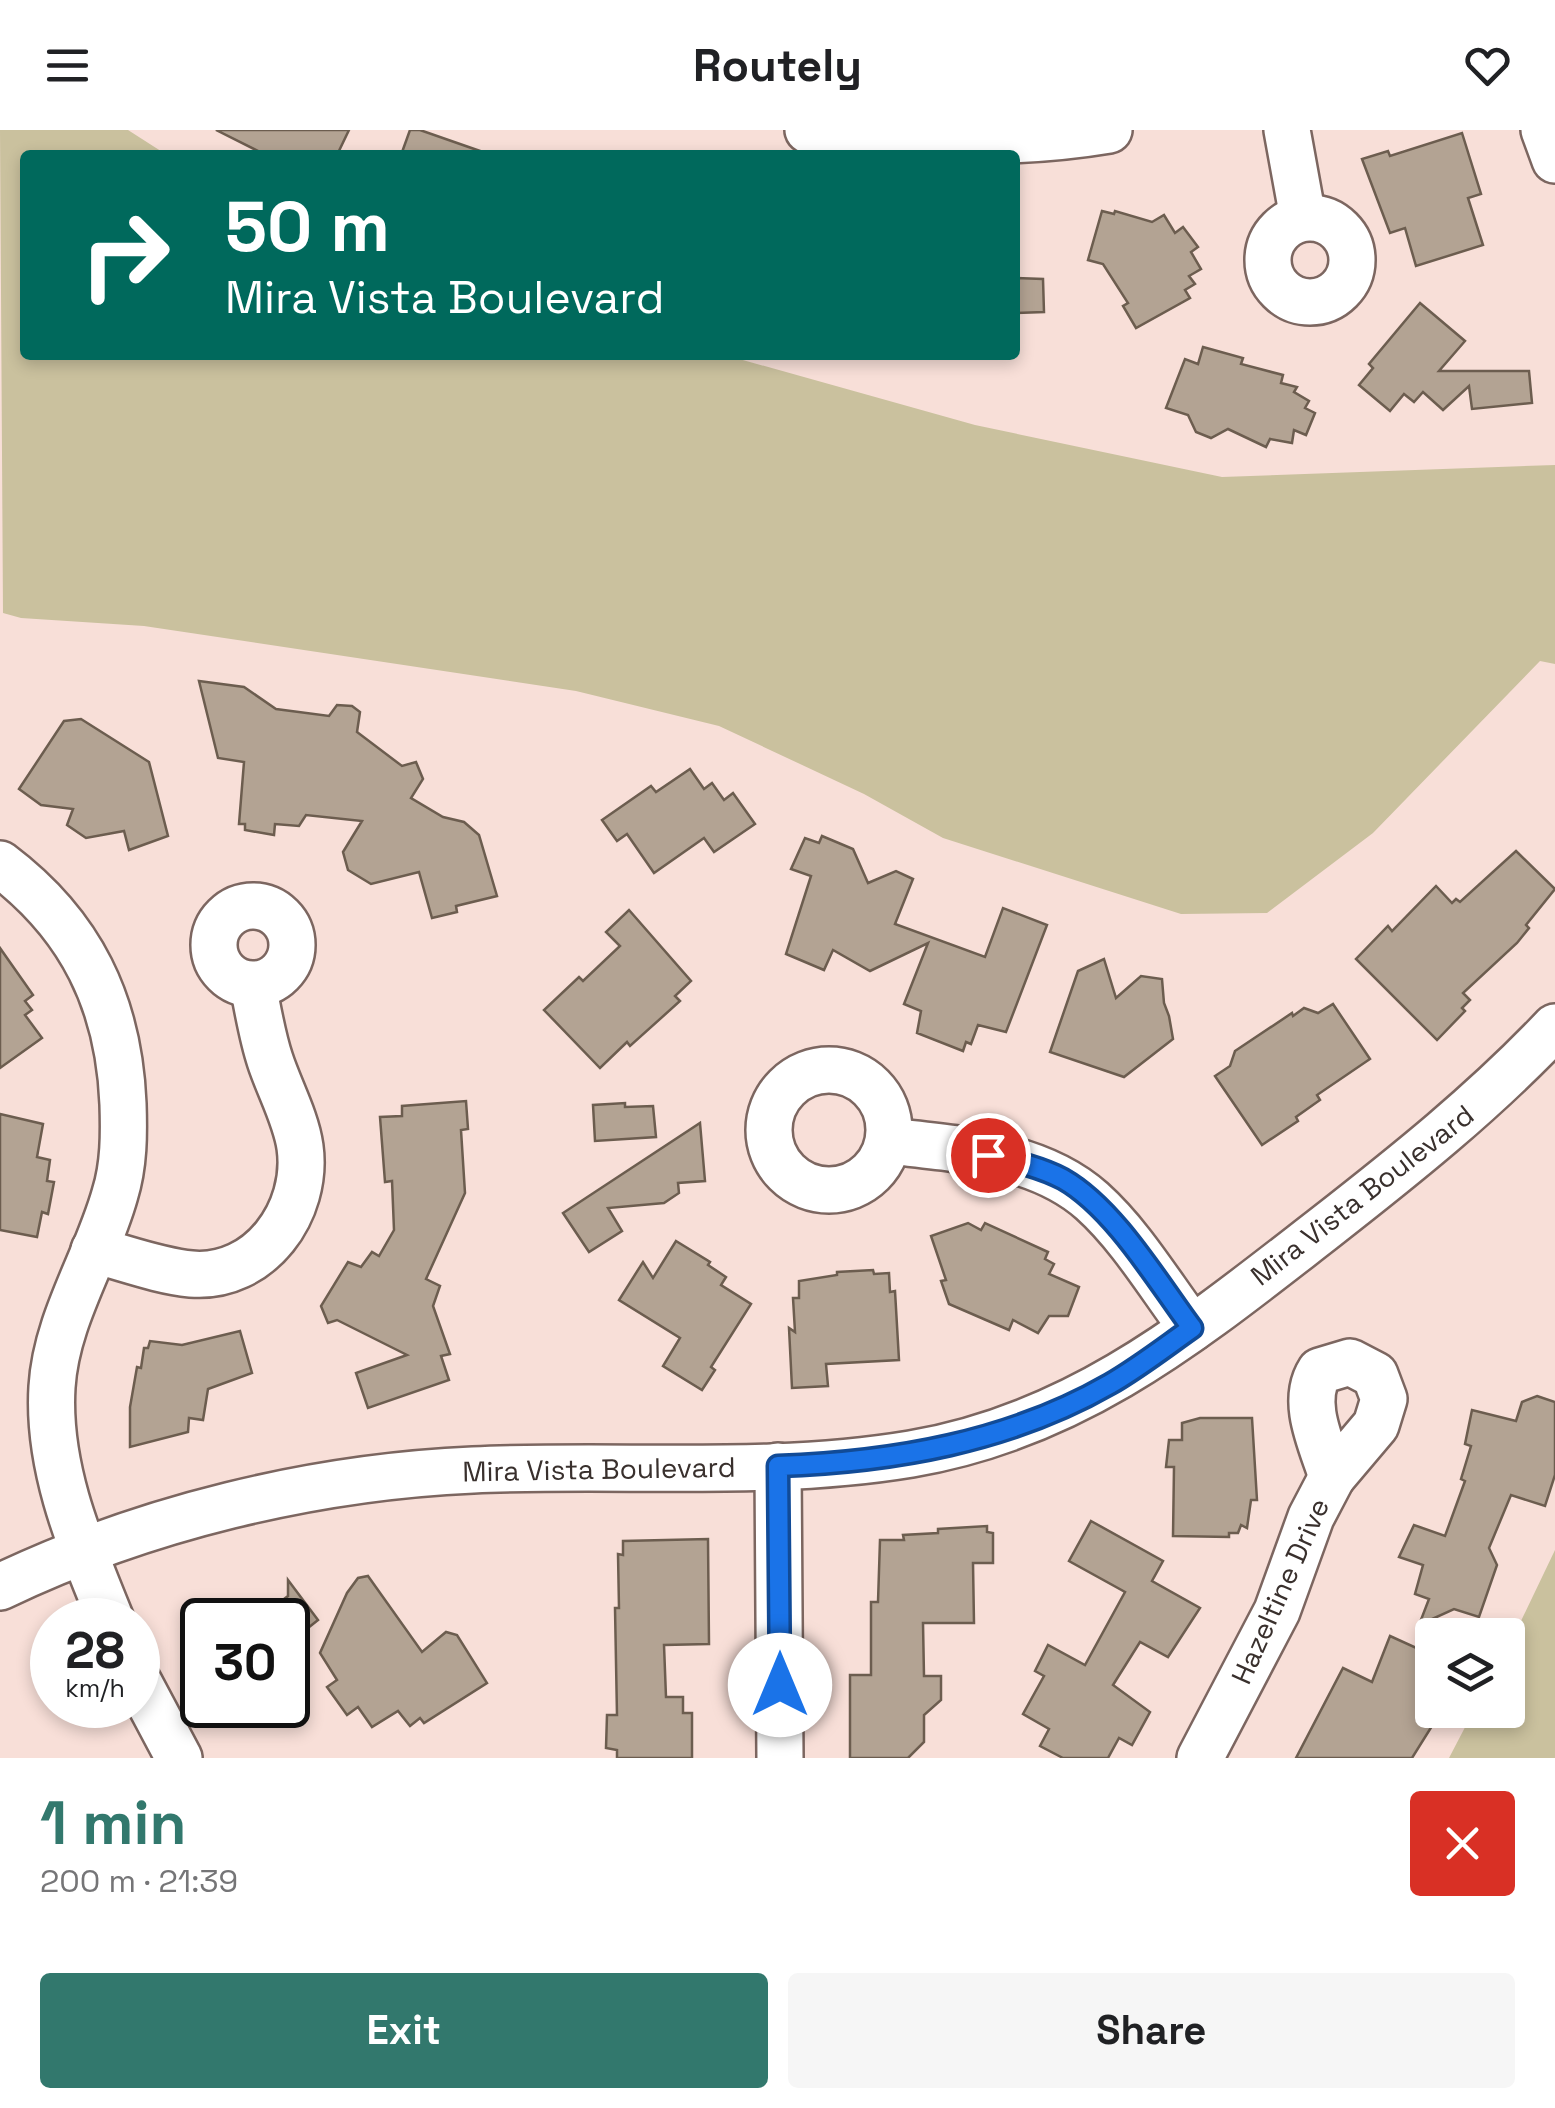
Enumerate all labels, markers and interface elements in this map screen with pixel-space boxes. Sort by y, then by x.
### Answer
text: Routely [693,37,862,94]
icon: menu [40,38,95,93]
icon: heart [1460,38,1515,93]
text: 50 m [225,182,390,271]
icon: right [60,190,190,320]
text: Mira Vista Boulevard [225,269,665,326]
street label: Mira Vista Boulevard [1243,1097,1481,1293]
pin [946,1113,1031,1198]
icon: arrive [961,1128,1016,1183]
street label: Mira Vista Boulevard [462,1449,736,1489]
street label: Hazeltine Drive [1223,1492,1337,1690]
speed limit sign: 30 [180,1598,310,1728]
map controls [1415,1618,1525,1728]
button: layers [1415,1618,1525,1728]
text: 28 [65,1619,125,1683]
position arrow [728,1633,832,1737]
text: km/h [65,1672,125,1704]
text: 1 min [40,1785,187,1862]
button: close [1410,1791,1515,1896]
text: 200 m · 21:39 [40,1861,238,1901]
button: Exit [40,1973,768,2088]
button: Share [788,1973,1515,2088]

